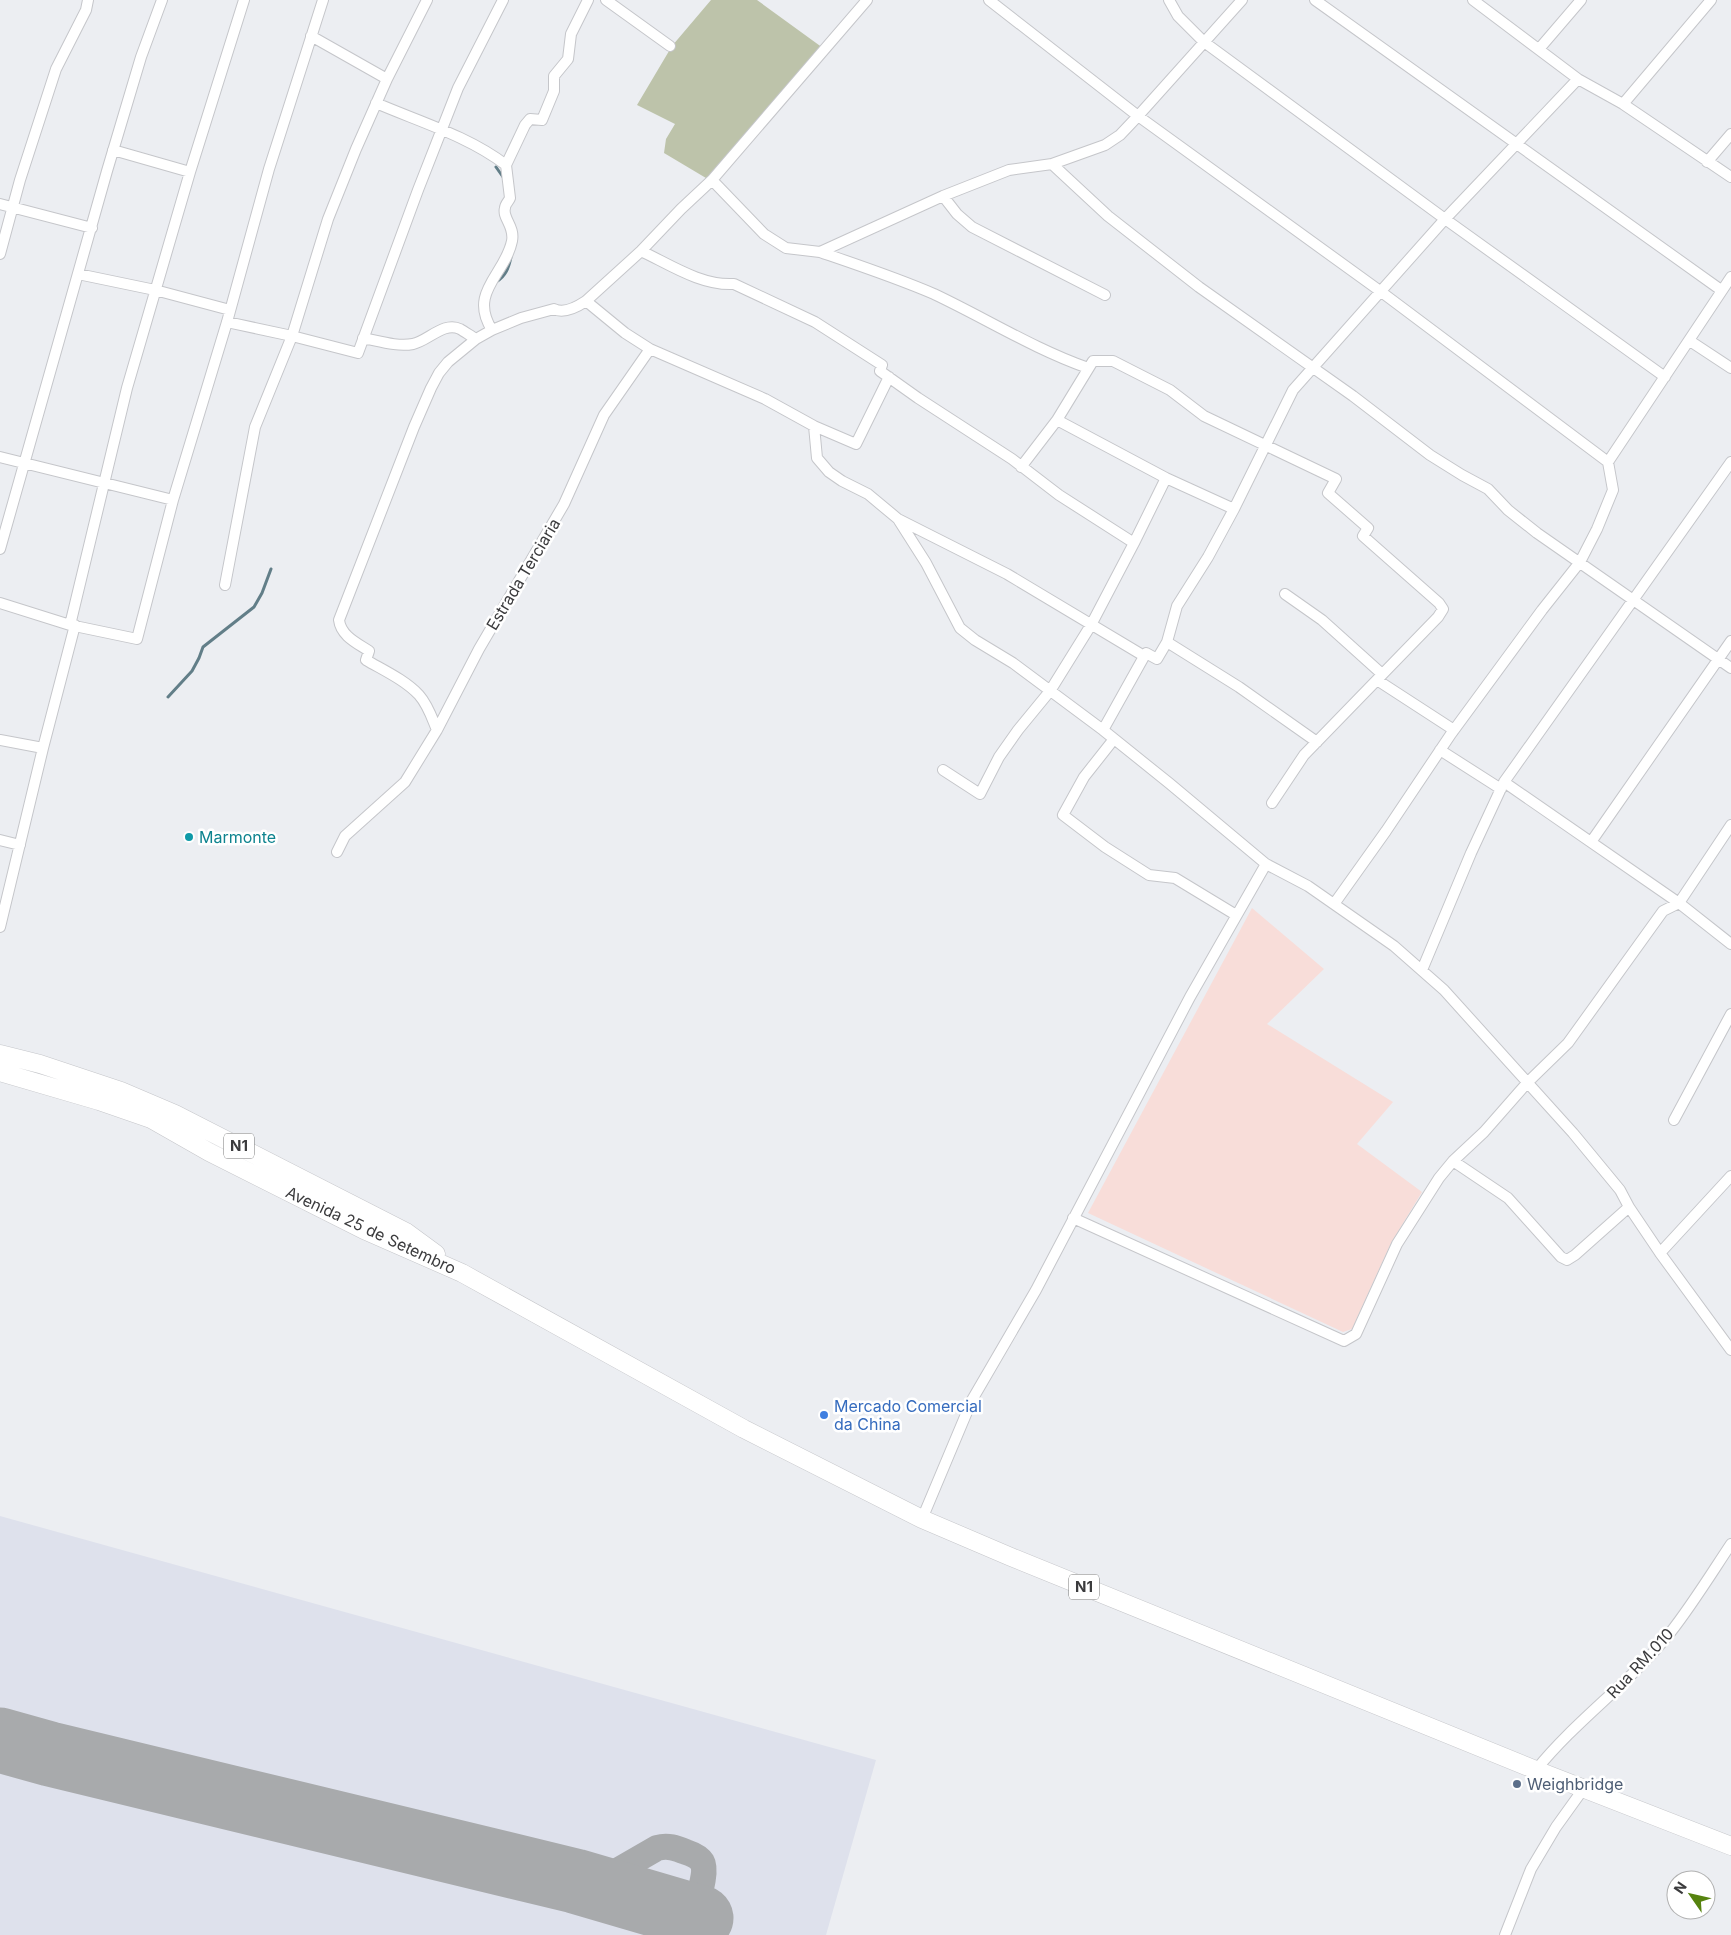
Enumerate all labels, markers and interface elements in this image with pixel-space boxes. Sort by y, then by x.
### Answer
street label: Estrada Terciaria [482,514,564,634]
place label: Marmonte [199,827,276,847]
marker: Marmonte [183,831,195,843]
road number: N1 [224,1134,254,1158]
street label: Avenida 25 de Setembro [283,1182,459,1278]
place label: Mercado Comercial da China [834,1396,982,1434]
marker: Mercado Comercial da China [818,1409,830,1421]
road number: N1 [1069,1574,1099,1600]
street label: Rua RM.010 [1602,1624,1678,1702]
place label: Weighbridge [1527,1774,1623,1794]
marker: Weighbridge [1511,1778,1523,1790]
north arrow [1666,1870,1716,1920]
text: N [1670,1878,1690,1897]

